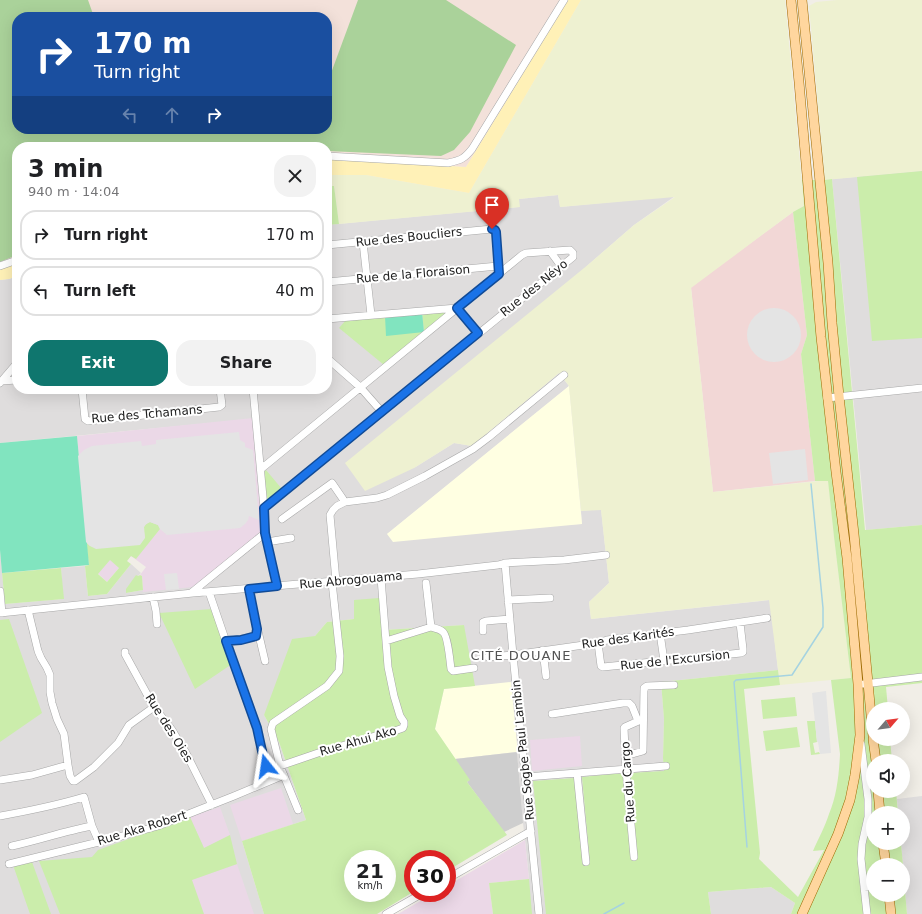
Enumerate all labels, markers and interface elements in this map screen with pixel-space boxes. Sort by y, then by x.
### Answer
text: 170 m [94,27,191,60]
icon: right [28,28,80,80]
text: Turn right [94,61,180,82]
icon: left [119,104,141,126]
icon: ahead [161,104,183,126]
icon: right [203,104,225,126]
text: 3 min [28,155,103,183]
button: close [274,155,316,197]
text: 940 m · 14:04 [28,184,119,199]
pin [475,188,509,229]
icon: arrive [481,194,503,216]
icon: right [30,224,52,246]
street label: Rue des Boucliers [355,224,463,250]
text: Turn right [64,226,148,244]
text: 170 m [266,226,314,244]
street label: Rue des Néyo [498,257,570,319]
street label: Rue de la Floraison [355,262,471,286]
icon: left [30,280,52,302]
text: Turn left [64,282,136,300]
text: 40 m [276,282,314,300]
button: Exit [28,340,168,386]
button: Share [176,340,316,386]
street label: Rue des Tchamans [91,402,203,426]
street label: Rue Abrogouama [299,569,403,591]
street label: Rue des Karités [581,625,675,651]
street label: Rue de l'Excursion [619,647,731,673]
district label: CITÉ DOUANE [471,648,571,663]
street label: Rue Sogbe Paul Lambin [509,679,537,821]
street label: Rue des Oies [142,691,196,765]
north arrow [866,702,910,746]
map controls [866,702,910,902]
street label: Rue Ahui Ako [318,723,398,759]
street label: Rue du Cargo [618,741,638,823]
position arrow [245,745,287,787]
button: sound [866,754,910,798]
button: + [866,806,910,850]
street label: Rue Aka Robert [96,808,189,848]
speed limit sign: 30 [404,850,456,902]
button: − [866,858,910,902]
text: 21 [356,859,384,883]
text: km/h [357,880,383,891]

